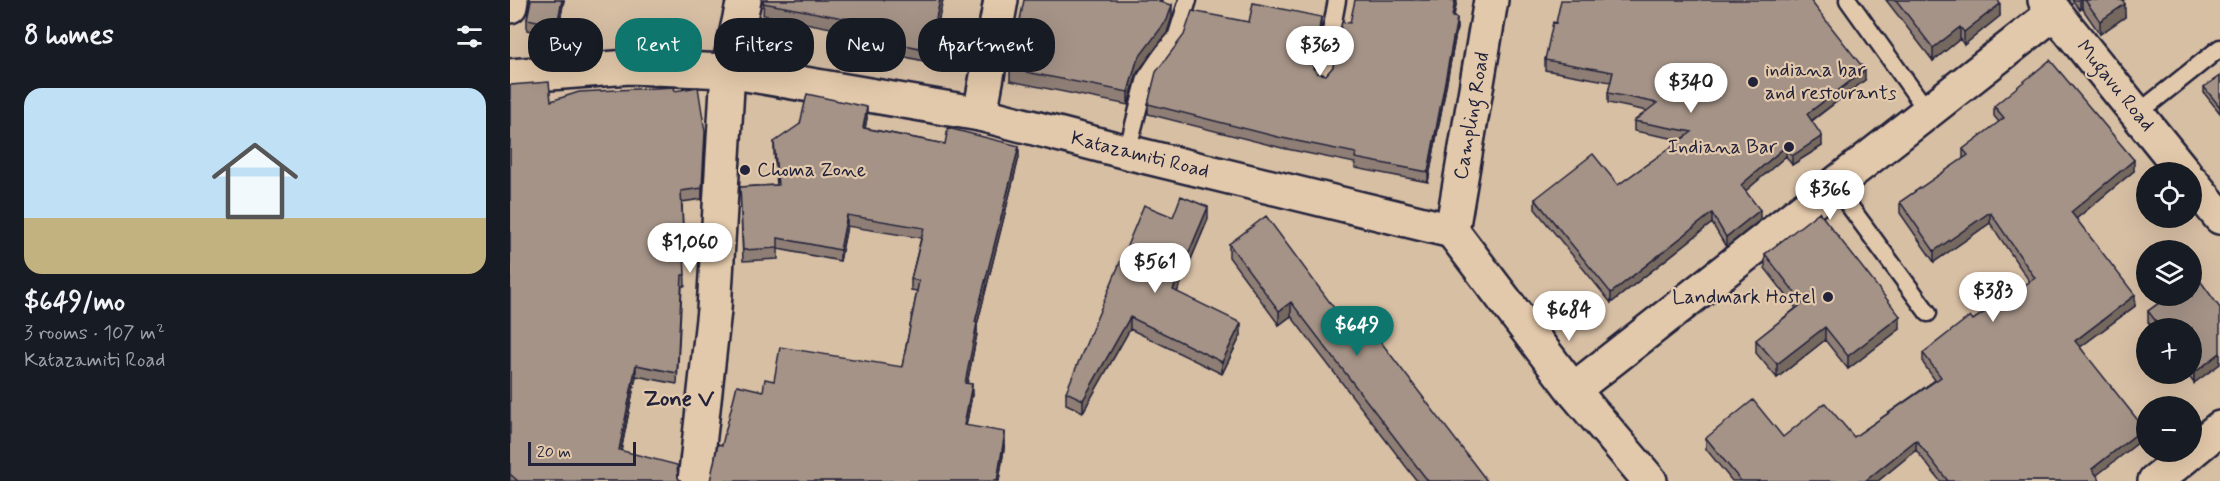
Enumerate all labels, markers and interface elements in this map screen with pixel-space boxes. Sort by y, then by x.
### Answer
chip: Buy [528,18,603,72]
chip: Rent [615,18,702,72]
chip: Filters [714,18,814,72]
chip: New [826,18,906,72]
chip: Apartment [918,18,1055,72]
text: 8 homes [24,19,114,53]
icon: filters [453,20,486,53]
pin: $363 [1284,26,1356,77]
text: $363 [1300,32,1340,59]
street label: Mugavu Road [2068,35,2160,139]
street label: Campling Road [1447,50,1498,182]
place label: indiana bar and restourants [1765,57,1897,107]
pin: $340 [1655,63,1727,114]
text: $340 [1669,69,1713,96]
marker: indiana bar and restourants [1746,75,1760,89]
street label: Katazamiti Road [1068,125,1212,185]
icon: home [201,127,309,235]
place label: Indiana Bar [1668,134,1778,161]
marker: Indiana Bar [1782,140,1796,154]
place label: Choma Zone [757,157,866,184]
map controls [2136,162,2202,462]
button: locate [2136,162,2202,228]
marker: Choma Zone [738,163,752,177]
pin: $366 [1794,170,1866,221]
text: $366 [1809,176,1851,203]
pin: $1,060 [641,223,739,274]
text: $1,060 [661,229,719,256]
button: layers [2136,240,2202,306]
pin: $561 [1119,243,1191,294]
text: $561 [1134,249,1176,276]
pin: $383 [1957,272,2029,323]
text: $383 [1973,278,2013,305]
place label: Landmark Hostel [1672,284,1816,311]
text: $649/mo [24,286,125,320]
marker: Landmark Hostel [1821,290,1835,304]
pin: $684 [1533,291,1605,342]
text: $684 [1547,297,1591,324]
pin: $649 [1321,306,1393,357]
text: $649 [1335,312,1379,339]
button: + [2136,318,2202,384]
text: 3 rooms · 107 m² [24,320,165,347]
text: Katazamiti Road [24,347,165,374]
district label: Zone V [644,386,715,414]
button: − [2136,396,2202,462]
scale bar [528,439,636,466]
text: 20 m [537,442,571,463]

